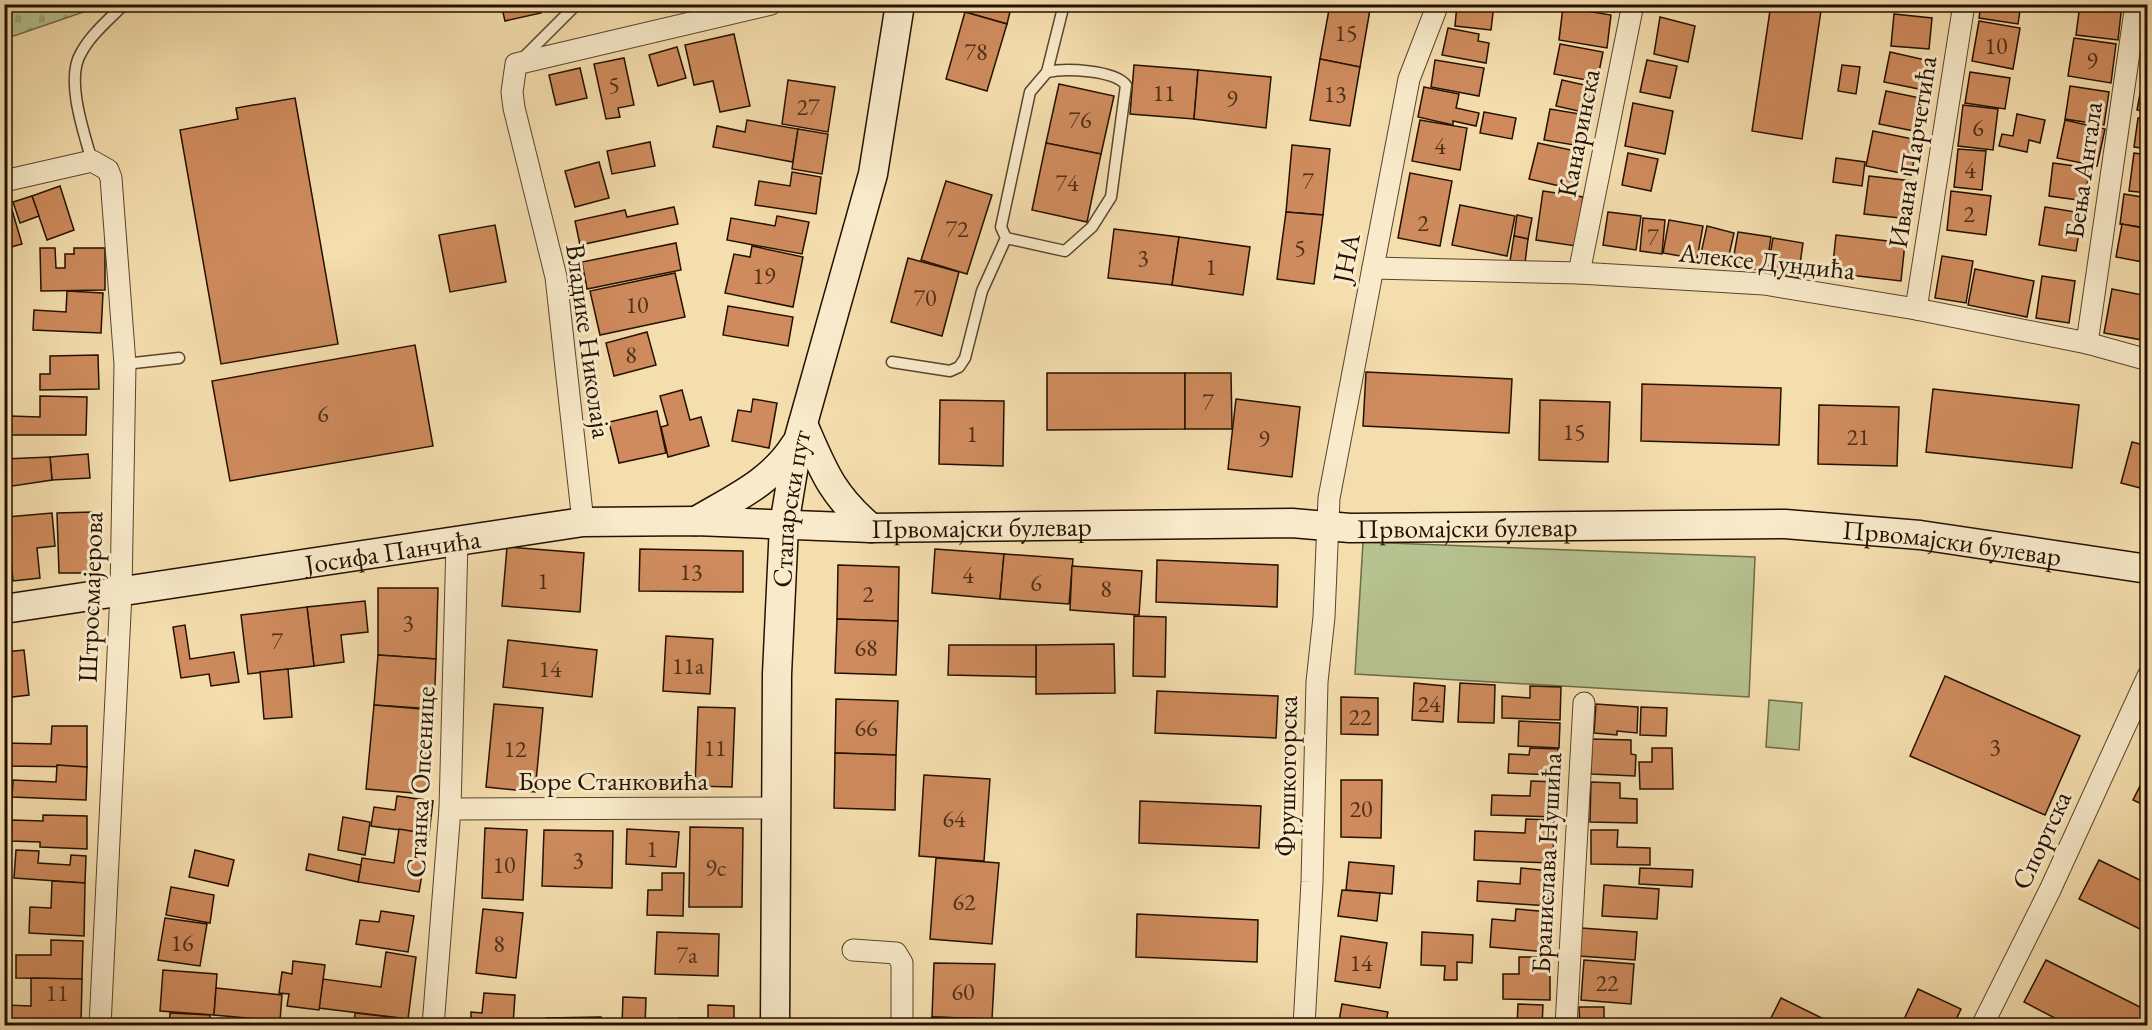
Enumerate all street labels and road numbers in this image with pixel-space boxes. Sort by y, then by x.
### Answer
street label: Ивана Парчетића [1880,53,1944,251]
street label: Канаринска [1548,66,1608,200]
street label: Бења Антала [2056,99,2110,241]
street label: ЈНА [1324,230,1368,288]
street label: Алексе Дундића [1676,234,1857,288]
street label: Владике Николаја [558,242,620,441]
street label: Стапарски пут [764,425,818,588]
street label: Првомајски булевар [871,508,1092,545]
street label: Првомајски булевар [1357,508,1578,545]
street label: Штросмајерова [70,511,110,683]
street label: Првомајски булевар [1841,511,2064,573]
street label: Јосифа Панчића [300,520,483,581]
street label: Станка Опсенице [398,685,442,879]
street label: Фрушкогорска [1267,695,1305,857]
street label: Бранислава Нушића [1523,751,1569,975]
street label: Боре Станковића [518,763,708,798]
street label: Спортска [2003,785,2079,895]

